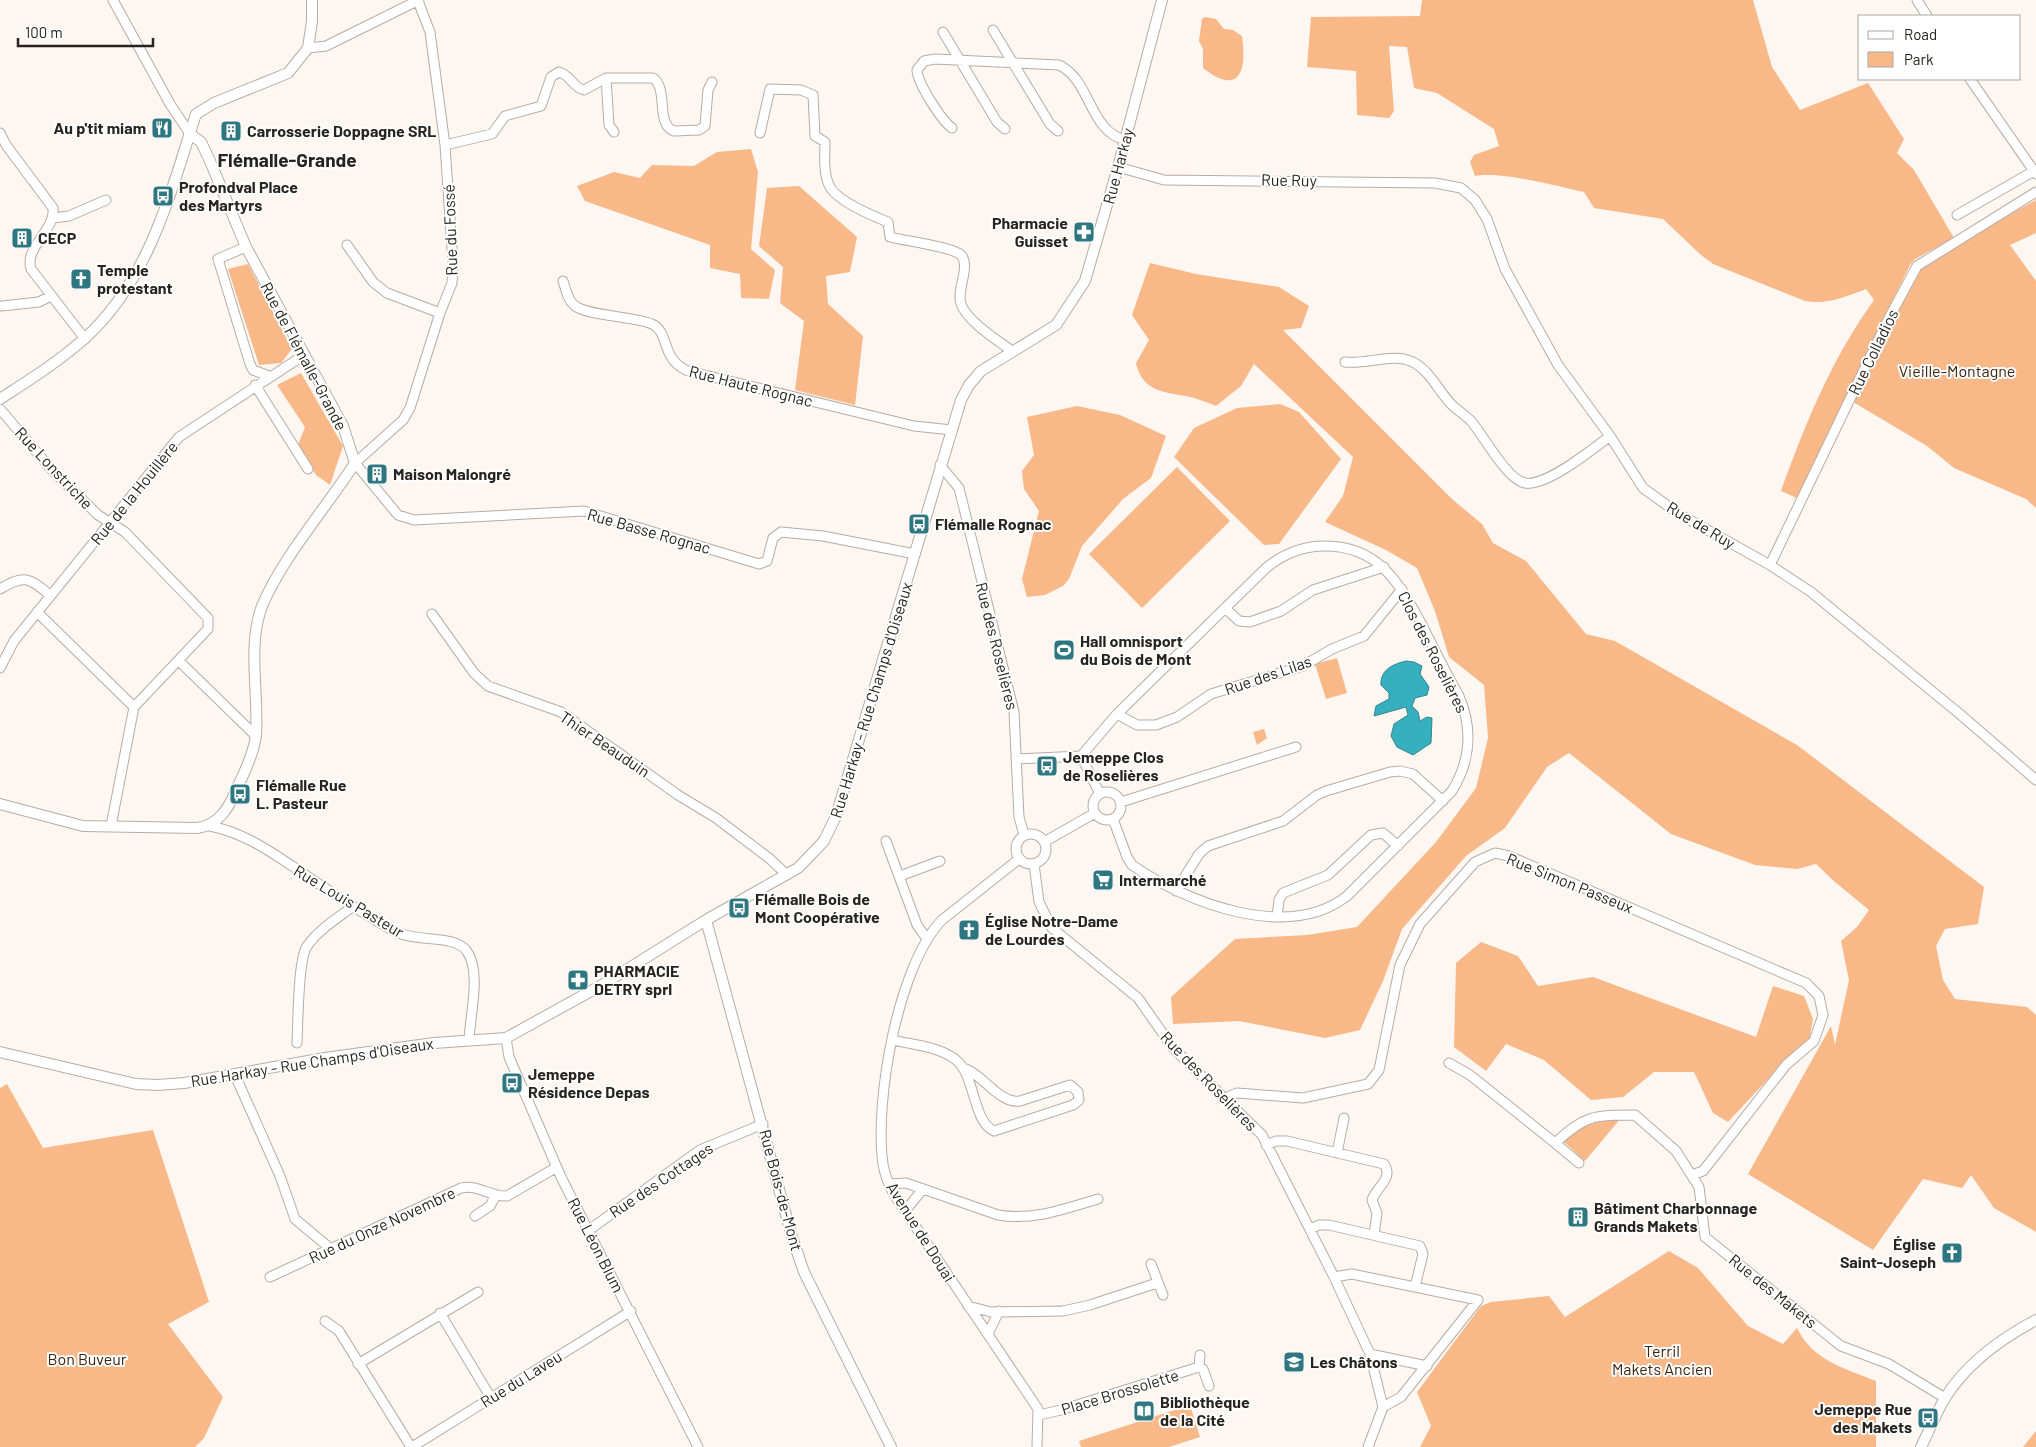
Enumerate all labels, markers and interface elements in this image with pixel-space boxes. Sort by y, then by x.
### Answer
scale bar [18,15,152,47]
legend [1858,15,2021,80]
text: 100 m [25,23,63,41]
text: Road [1904,25,1937,43]
text: Park [1904,50,1934,68]
restaurant icon: Au p'tit miam [150,116,174,140]
place label: Au p'tit miam [54,118,146,137]
building icon: Carrosserie Doppagne SRL [219,119,243,143]
place label: Carrosserie Doppagne SRL [247,121,436,140]
street label: Rue Harkay [1098,125,1137,206]
district label: Flémalle-Grande [217,148,357,171]
street label: Rue Ruy [1261,170,1318,189]
place label: Profondval Place des Martyrs [179,177,298,214]
bus stop icon: Profondval Place des Martyrs [151,184,175,208]
street label: Rue du Fossé [438,184,461,276]
place label: Pharmacie Guisset [992,213,1068,250]
pharmacy icon: Pharmacie Guisset [1072,220,1096,244]
building icon: CECP [10,226,34,250]
place label: CECP [38,228,77,247]
place label: Temple protestant [97,260,173,297]
church icon: Temple protestant [69,267,93,291]
street label: Rue de Flémalle-Grande [257,278,352,433]
street label: Rue Colladios [1844,306,1902,398]
street label: Rue Haute Rognac [687,361,815,410]
park label: Vieille-Montagne [1899,361,2015,380]
street label: Rue Lonstriche [12,423,97,513]
street label: Rue de la Houillère [86,437,181,548]
building icon: Maison Malongré [365,462,389,486]
place label: Maison Malongré [393,464,511,483]
street label: Rue de Ruy [1664,497,1739,553]
street label: Rue Basse Rognac [585,504,713,557]
bus stop icon: Flémalle Rognac [907,512,931,536]
place label: Flémalle Rognac [935,514,1052,533]
street label: Rue Harkay - Rue Champs d'Oiseaux [826,579,916,820]
street label: Rue des Roselières [972,580,1023,712]
street label: Clos des Roselières [1395,588,1472,716]
place label: Hall omnisport du Bois de Mont [1080,631,1191,668]
sports icon: Hall omnisport du Bois de Mont [1052,638,1076,662]
street label: Rue des Lilas [1222,651,1314,698]
street label: Thier Beauduin [557,706,654,781]
place label: Jemeppe Clos de Roselières [1063,747,1164,784]
bus stop icon: Jemeppe Clos de Roselières [1035,754,1059,778]
place label: Flémalle Rue L. Pasteur [256,775,347,812]
bus stop icon: Flémalle Rue L. Pasteur [228,782,252,806]
street label: Rue Simon Passeux [1504,849,1637,917]
street label: Rue Louis Pasteur [291,860,408,941]
supermarket icon: Intermarché [1091,868,1115,892]
place label: Intermarché [1119,870,1207,889]
place label: Flémalle Bois de Mont Coopérative [755,889,880,926]
bus stop icon: Flémalle Bois de Mont Coopérative [727,896,751,920]
place label: Église Notre-Dame de Lourdes [985,911,1118,948]
church icon: Église Notre-Dame de Lourdes [957,918,981,942]
place label: PHARMACIE DETRY sprl [594,961,679,998]
pharmacy icon: PHARMACIE DETRY sprl [566,968,590,992]
street label: Rue des Roselières [1157,1027,1262,1134]
street label: Rue Harkay - Rue Champs d'Oiseaux [189,1033,435,1090]
place label: Jemeppe Résidence Depas [528,1064,650,1101]
bus stop icon: Jemeppe Résidence Depas [500,1071,524,1095]
street label: Rue Bois-de-Mont [756,1127,807,1253]
street label: Rue des Cottages [605,1138,716,1221]
street label: Avenue de Douai [883,1178,960,1285]
street label: Rue du Onze Novembre [306,1182,458,1267]
street label: Rue Léon Blum [564,1194,628,1295]
place label: Bâtiment Charbonnage Grands Makets [1594,1198,1757,1235]
building icon: Bâtiment Charbonnage Grands Makets [1566,1205,1590,1229]
place label: Église Saint-Joseph [1840,1234,1936,1271]
church icon: Église Saint-Joseph [1940,1241,1964,1265]
street label: Rue des Makets [1726,1249,1821,1332]
park label: Terril Makets Ancien [1612,1341,1712,1378]
street label: Rue du Laveu [477,1346,565,1411]
park label: Bon Buveur [47,1349,127,1368]
school or university icon: Les Châtons [1282,1350,1306,1374]
place label: Les Châtons [1310,1352,1398,1371]
street label: Place Brossolette [1059,1365,1181,1418]
place label: Bibliothèque de la Cité [1160,1392,1250,1429]
library icon: Bibliothèque de la Cité [1132,1399,1156,1423]
place label: Jemeppe Rue des Makets [1815,1399,1912,1436]
bus stop icon: Jemeppe Rue des Makets [1916,1406,1940,1430]

